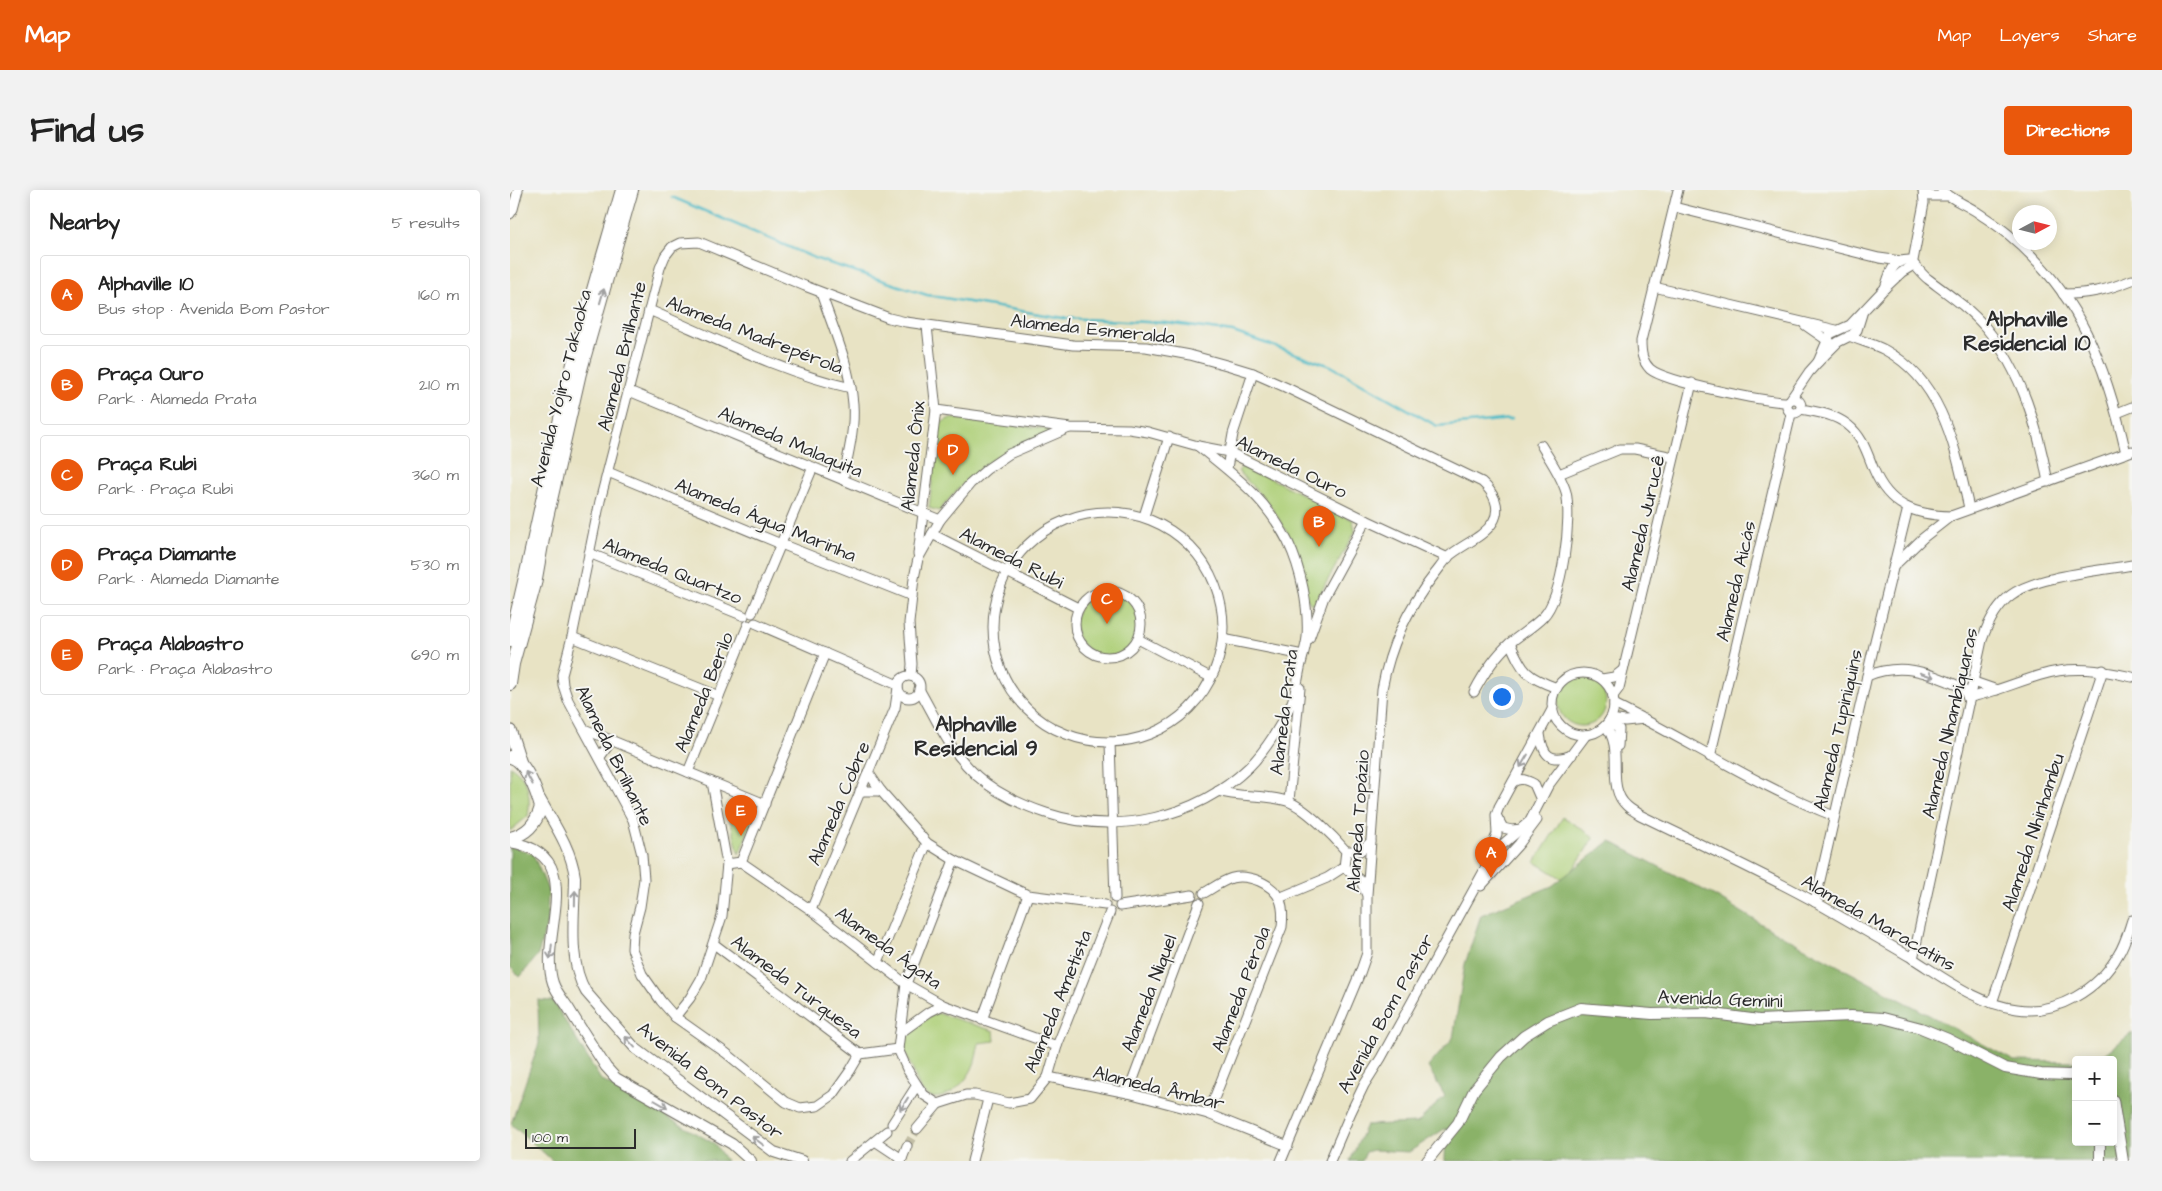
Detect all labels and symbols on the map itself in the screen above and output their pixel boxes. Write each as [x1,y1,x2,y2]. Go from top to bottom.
north arrow [2012,205,2057,250]
street label: Alameda Brilhante [591,279,654,434]
street label: Avenida Yojiro Takaoka [524,287,599,490]
one-way arrow [597,288,607,304]
street label: Alameda Madrepérola [662,289,847,382]
district label: Alphaville Residencial 10 [1963,305,2091,358]
street label: Alameda Esmeralda [1009,307,1177,352]
street label: Alameda Malaquita [714,400,867,485]
street label: Alameda Ônix [894,400,933,513]
street label: Alameda Ouro [1231,429,1352,506]
pin: D [937,434,969,475]
street label: Alameda Jurucê [1615,453,1672,594]
street label: Alameda Água Marinha [670,472,860,570]
pin: B [1303,506,1335,547]
street label: Alameda Aicás [1709,518,1763,644]
street label: Alameda Rubi [955,521,1068,596]
street label: Alameda Quartzo [599,531,746,612]
pin: C [1091,583,1123,624]
street label: Alameda Nhambiquaras [1915,625,1986,821]
street label: Alameda Berilo [668,628,741,757]
street label: Alameda Prata [1263,647,1306,777]
street label: Alameda Tupiniquins [1807,647,1870,814]
one-way arrow [1919,671,1935,680]
street label: Alameda Brilhante [568,681,659,830]
your location [1489,684,1515,710]
district label: Alphaville Residencial 9 [914,710,1038,763]
street label: Alameda Cobre [801,737,878,870]
street label: Alameda Topázio [1340,749,1377,893]
street label: Alameda Nhinhambu [1995,750,2072,915]
one-way arrow [1519,753,1529,767]
one-way arrow [524,771,534,786]
pin: E [725,795,757,836]
pin: A [1475,837,1507,878]
street label: Alameda Maracatins [1796,868,1960,978]
one-way arrow [570,891,580,907]
street label: Alameda Ágata [829,900,947,997]
street label: Alameda Pérola [1205,922,1278,1057]
street label: Alameda Ametista [1017,926,1099,1077]
street label: Alameda Turquesa [725,929,867,1046]
street label: Avenida Bom Pastor [1331,929,1442,1098]
street label: Alameda Niquel [1115,931,1184,1056]
one-way arrow [546,944,556,960]
street label: Avenida Gemini [1657,984,1783,1015]
street label: Avenida Bom Pastor [631,1016,789,1147]
one-way arrow [624,1035,635,1048]
street label: Alameda Âmbar [1090,1059,1228,1118]
one-way arrow [899,1097,909,1111]
one-way arrow [653,1099,668,1109]
scale bar [525,1126,636,1149]
one-way arrow [751,1136,765,1146]

